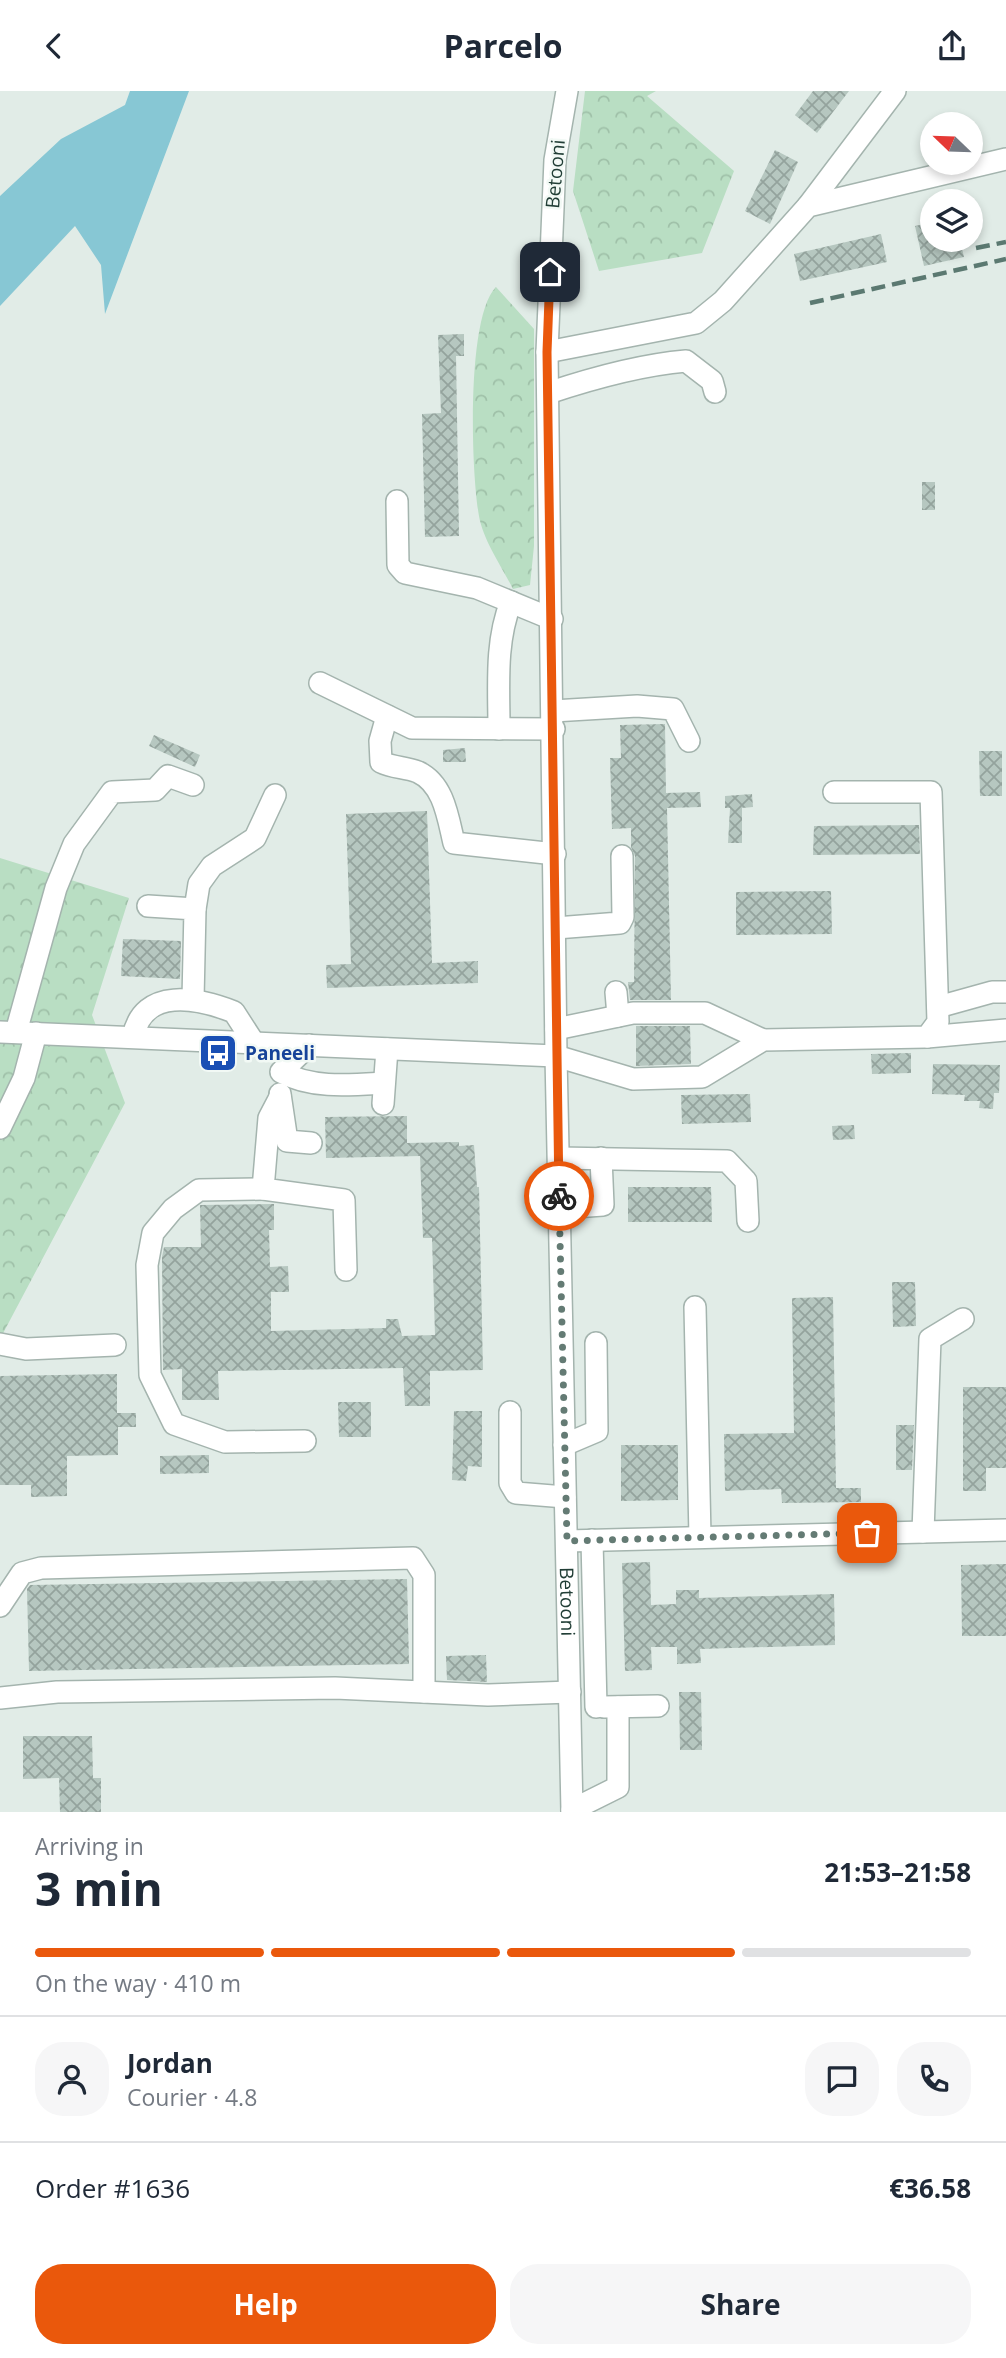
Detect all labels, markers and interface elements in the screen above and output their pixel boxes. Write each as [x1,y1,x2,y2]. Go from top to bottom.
text: Parcelo [444,24,562,67]
icon: back [35,27,73,65]
icon: share [933,27,971,65]
north arrow [920,112,984,175]
map controls [920,112,983,252]
street label: Betooni [539,138,571,210]
button: layers [920,189,983,252]
pin [520,242,580,302]
icon: home [531,253,569,291]
bus stop icon: Paneeli [197,1032,239,1074]
place label: Paneeli [245,1040,315,1066]
courier [524,1161,594,1231]
icon: bike [540,1177,578,1215]
pin [837,1503,897,1563]
icon: bag [848,1514,886,1552]
street label: Betooni [554,1567,581,1636]
text: Arriving in [35,1830,144,1862]
text: 21:53–21:58 [824,1854,971,1890]
text: 3 min [35,1857,163,1919]
text: On the way · 410 m [35,1967,241,1999]
button: person [35,2042,109,2116]
button: chat [805,2042,879,2116]
button: phone [897,2042,971,2116]
text: Jordan [127,2045,213,2081]
text: Courier · 4.8 [127,2081,257,2113]
text: Order #1636 [35,2170,190,2206]
text: €36.58 [889,2170,971,2206]
button: Help [35,2264,496,2344]
button: Share [510,2264,971,2344]

